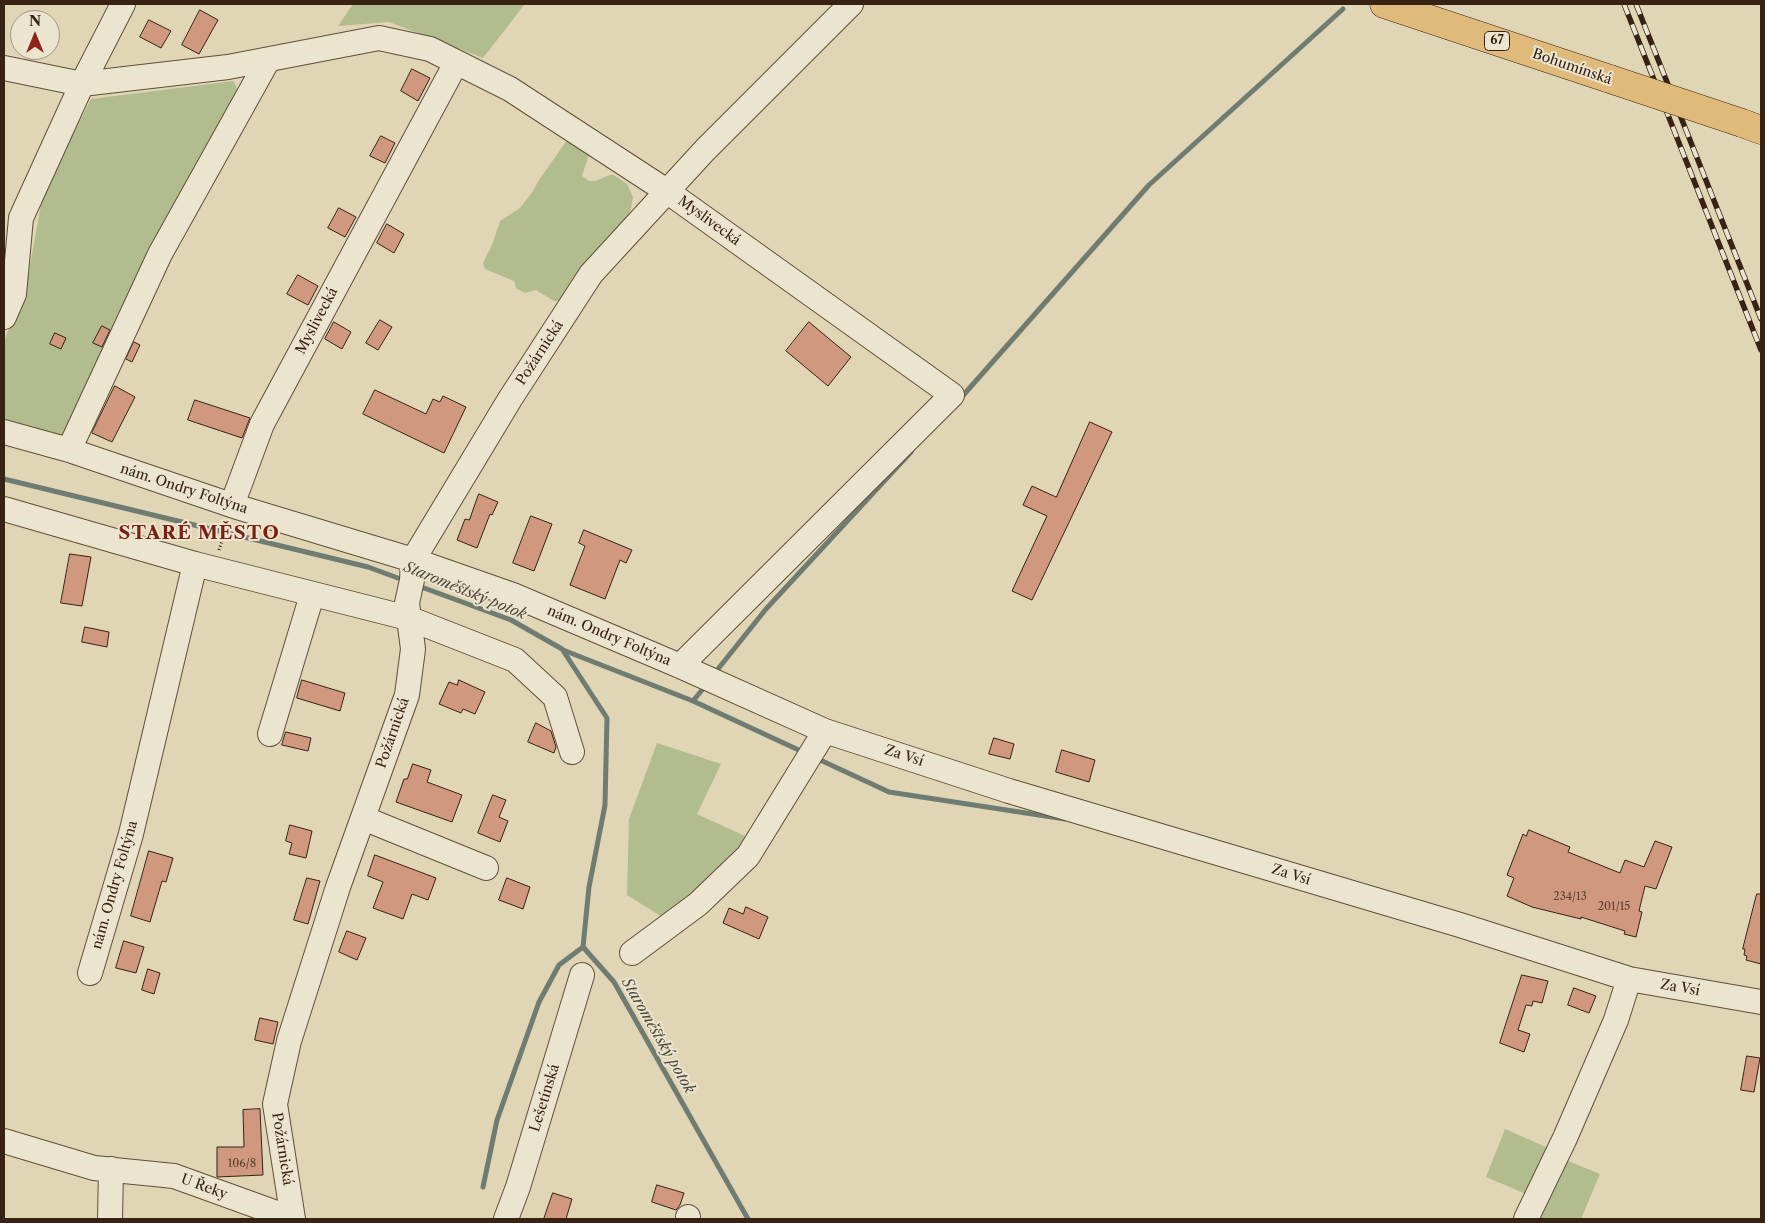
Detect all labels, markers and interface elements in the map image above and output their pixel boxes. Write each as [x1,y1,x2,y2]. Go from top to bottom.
north arrow [10,10,60,60]
text: N [29,12,41,30]
road number: 67 [1484,31,1510,50]
street label: Bohumínská [1530,46,1614,88]
street label: Myslivecká [674,193,744,249]
street label: Myslivecká [292,285,342,357]
street label: Požárnická [513,318,567,388]
street label: nám. Ondry Foltýna [118,460,250,518]
district label: STARÉ MĚSTO [117,523,281,545]
water label: Staroměstský potok [401,558,529,624]
street label: nám. Ondry Foltýna [544,602,674,670]
street label: Požárnická [373,695,413,771]
street label: Za Vsí [882,742,926,770]
street label: nám. Ondry Foltýna [89,819,141,951]
street label: Za Vsí [1269,861,1313,889]
house number: 234/13 [1553,890,1587,904]
house number: 201/15 [1598,900,1630,914]
water label: Staroměstský potok [618,975,698,1097]
street label: Za Vsí [1659,976,1701,1000]
street label: Lešetínská [527,1062,563,1134]
street label: Požárnická [268,1111,296,1187]
house number: 106/8 [228,1157,256,1171]
street label: U Řeky [178,1171,230,1203]

